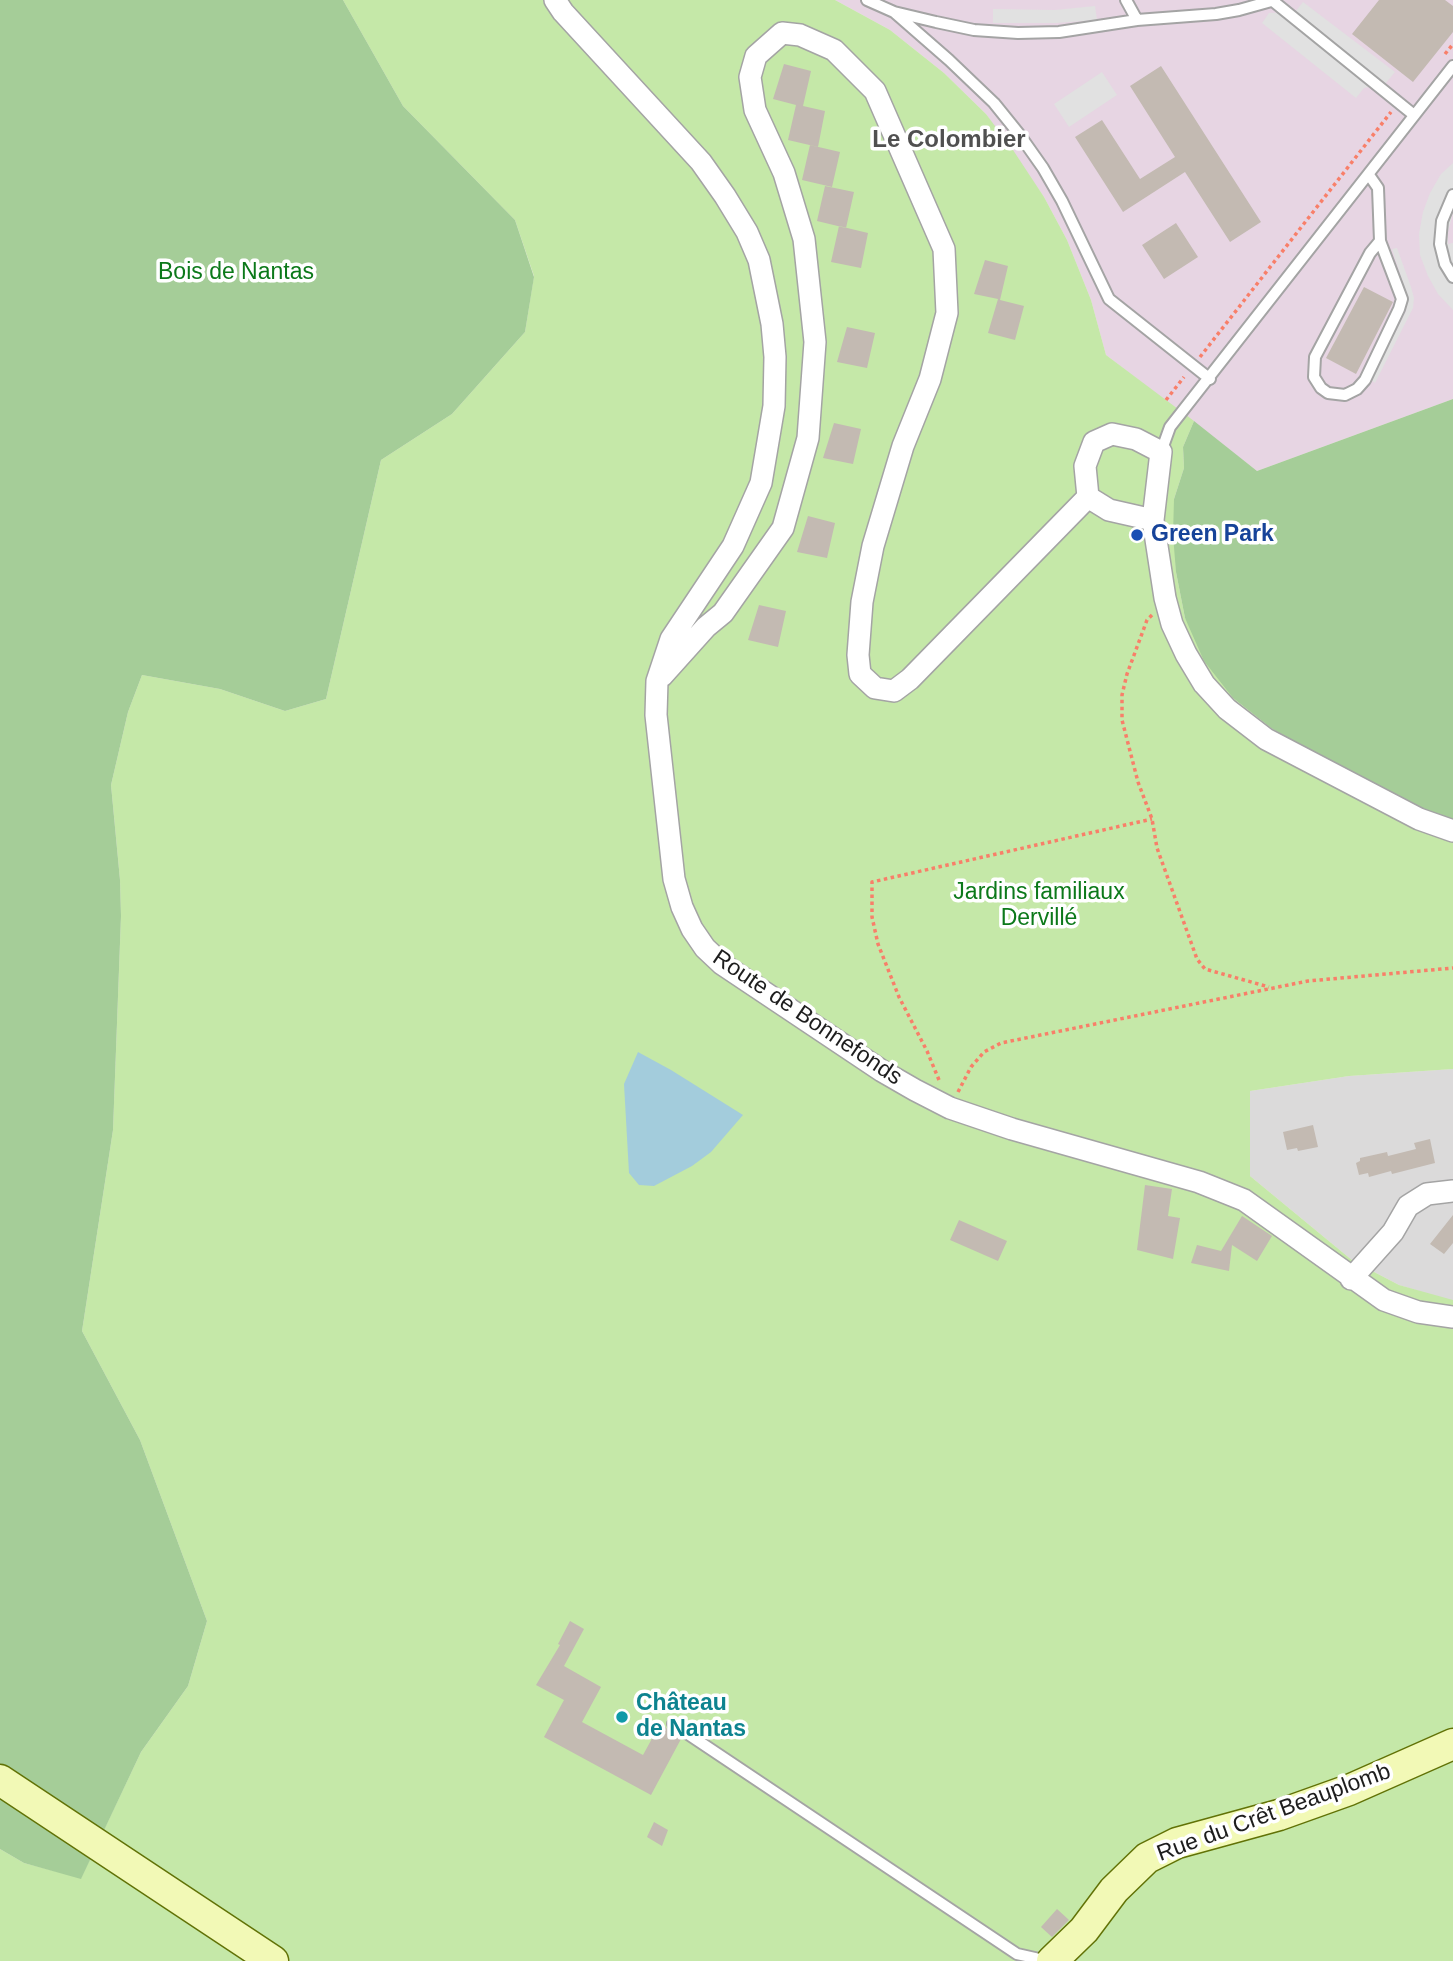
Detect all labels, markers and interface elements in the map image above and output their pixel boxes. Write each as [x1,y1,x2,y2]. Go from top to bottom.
district label: Le Colombier [872,126,1026,154]
park label: Bois de Nantas [158,259,314,287]
place label: Green Park [1151,521,1274,549]
marker: Green Park [1129,527,1145,543]
park label: Jardins familiaux Dervillé [953,879,1125,933]
street label: Route de Bonnefonds [707,944,907,1092]
place label: Château de Nantas [636,1690,746,1744]
marker: Château de Nantas [614,1709,630,1725]
street label: Rue du Crêt Beauplomb [1153,1758,1395,1868]

